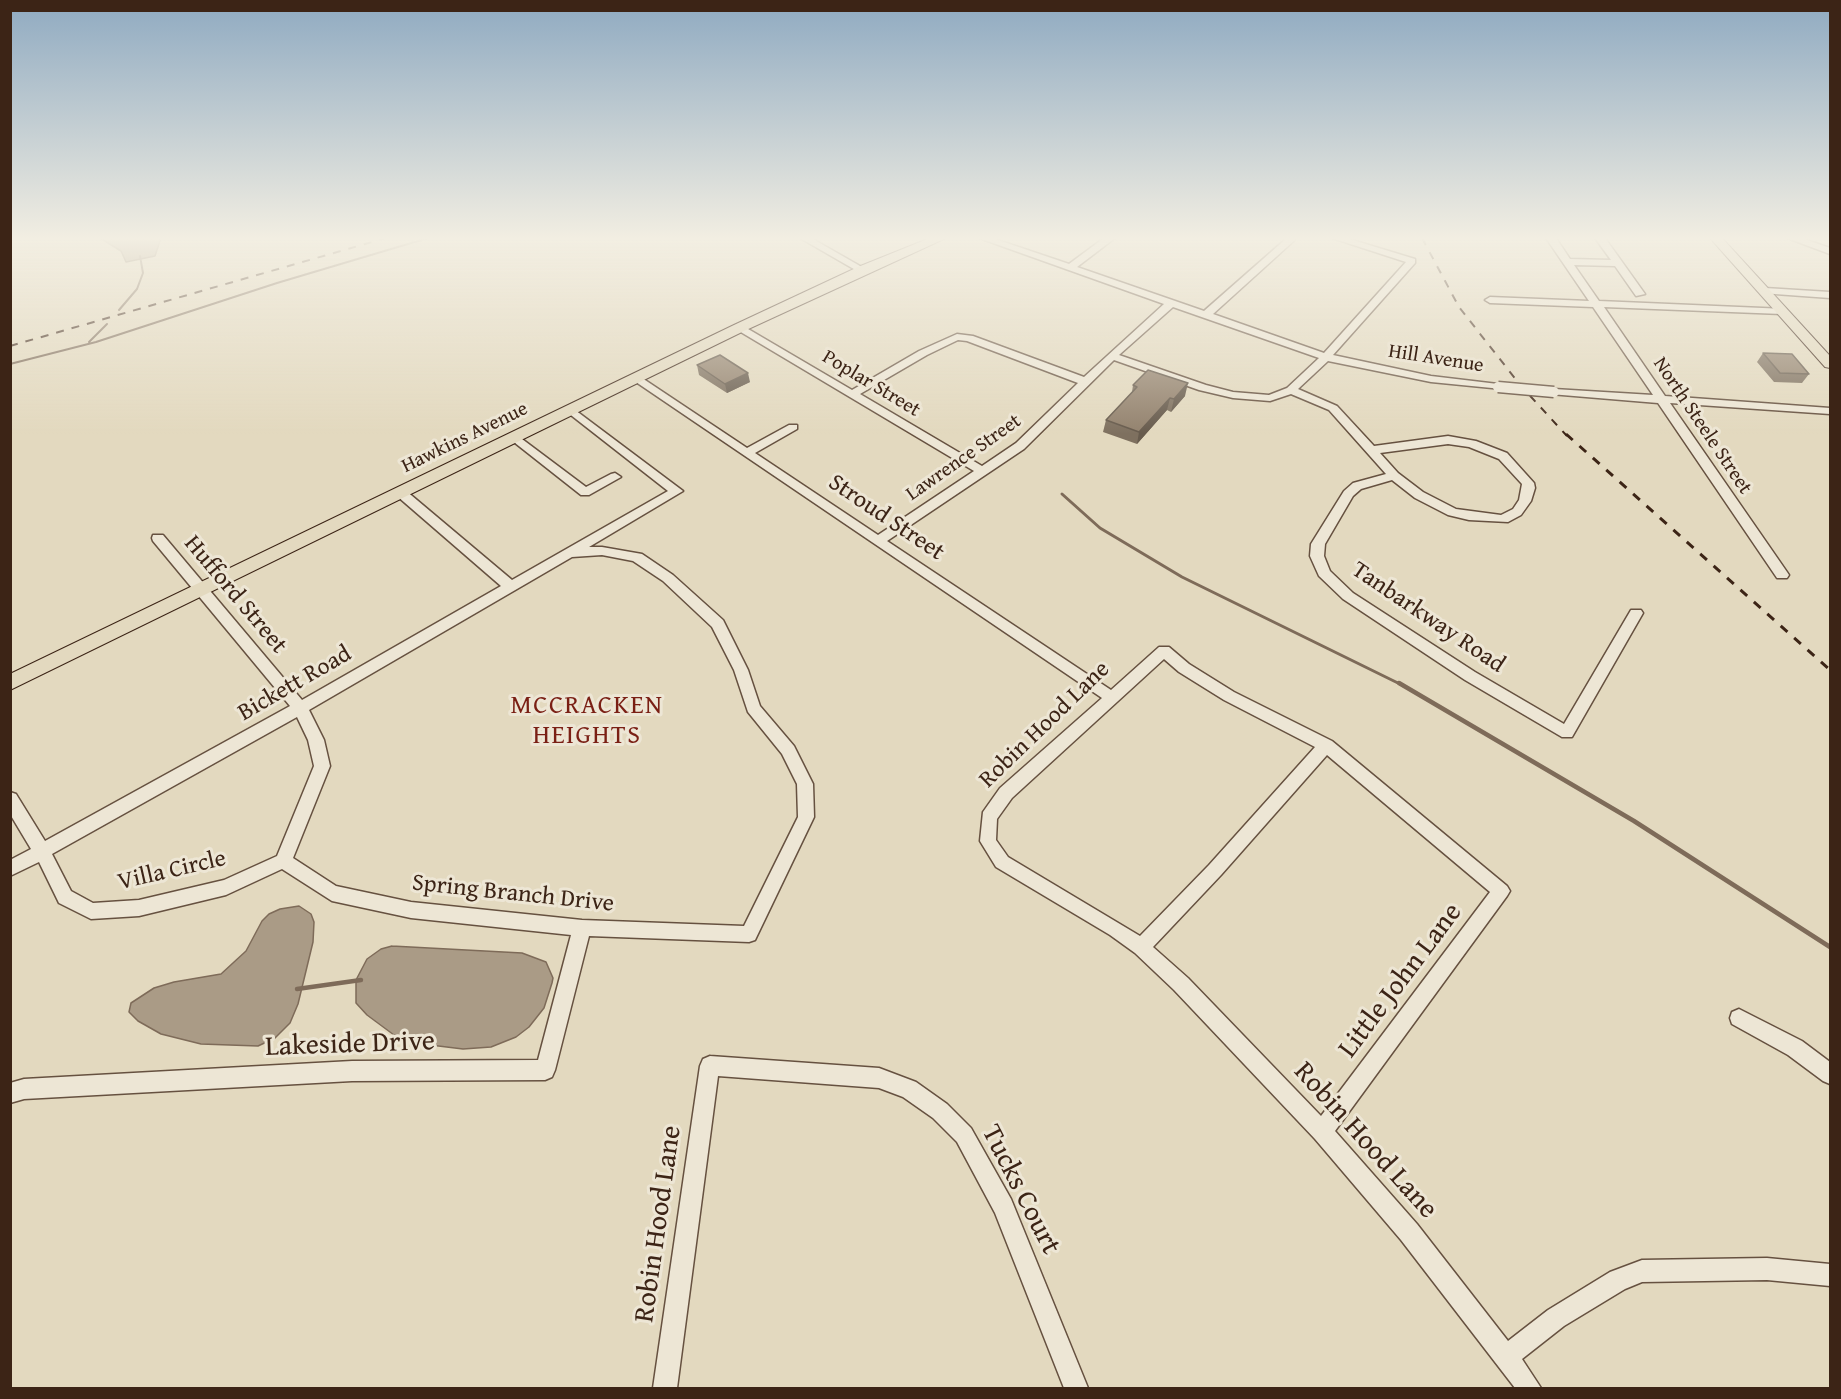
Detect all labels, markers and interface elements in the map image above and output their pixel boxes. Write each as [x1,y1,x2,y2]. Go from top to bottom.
street label: Hill Avenue [1387,340,1485,378]
street label: Poplar Street [818,345,924,423]
street label: North Steele Street [1647,353,1757,499]
street label: Hawkins Avenue [398,397,532,479]
street label: Lawrence Street [902,409,1026,507]
street label: Stroud Street [823,469,949,567]
street label: Hufford Street [177,530,293,660]
street label: Tanbarkway Road [1346,556,1510,680]
street label: Bickett Road [233,640,357,728]
street label: Robin Hood Lane [974,656,1116,794]
district label: MCCRACKEN HEIGHTS [510,690,664,752]
street label: Villa Circle [115,845,229,897]
street label: Spring Branch Drive [411,869,615,919]
street label: Little John Lane [1332,897,1470,1065]
street label: Lakeside Drive [265,1025,435,1065]
street label: Robin Hood Lane [1286,1056,1444,1226]
street label: Tucks Court [973,1120,1067,1260]
street label: Robin Hood Lane [629,1123,689,1325]

